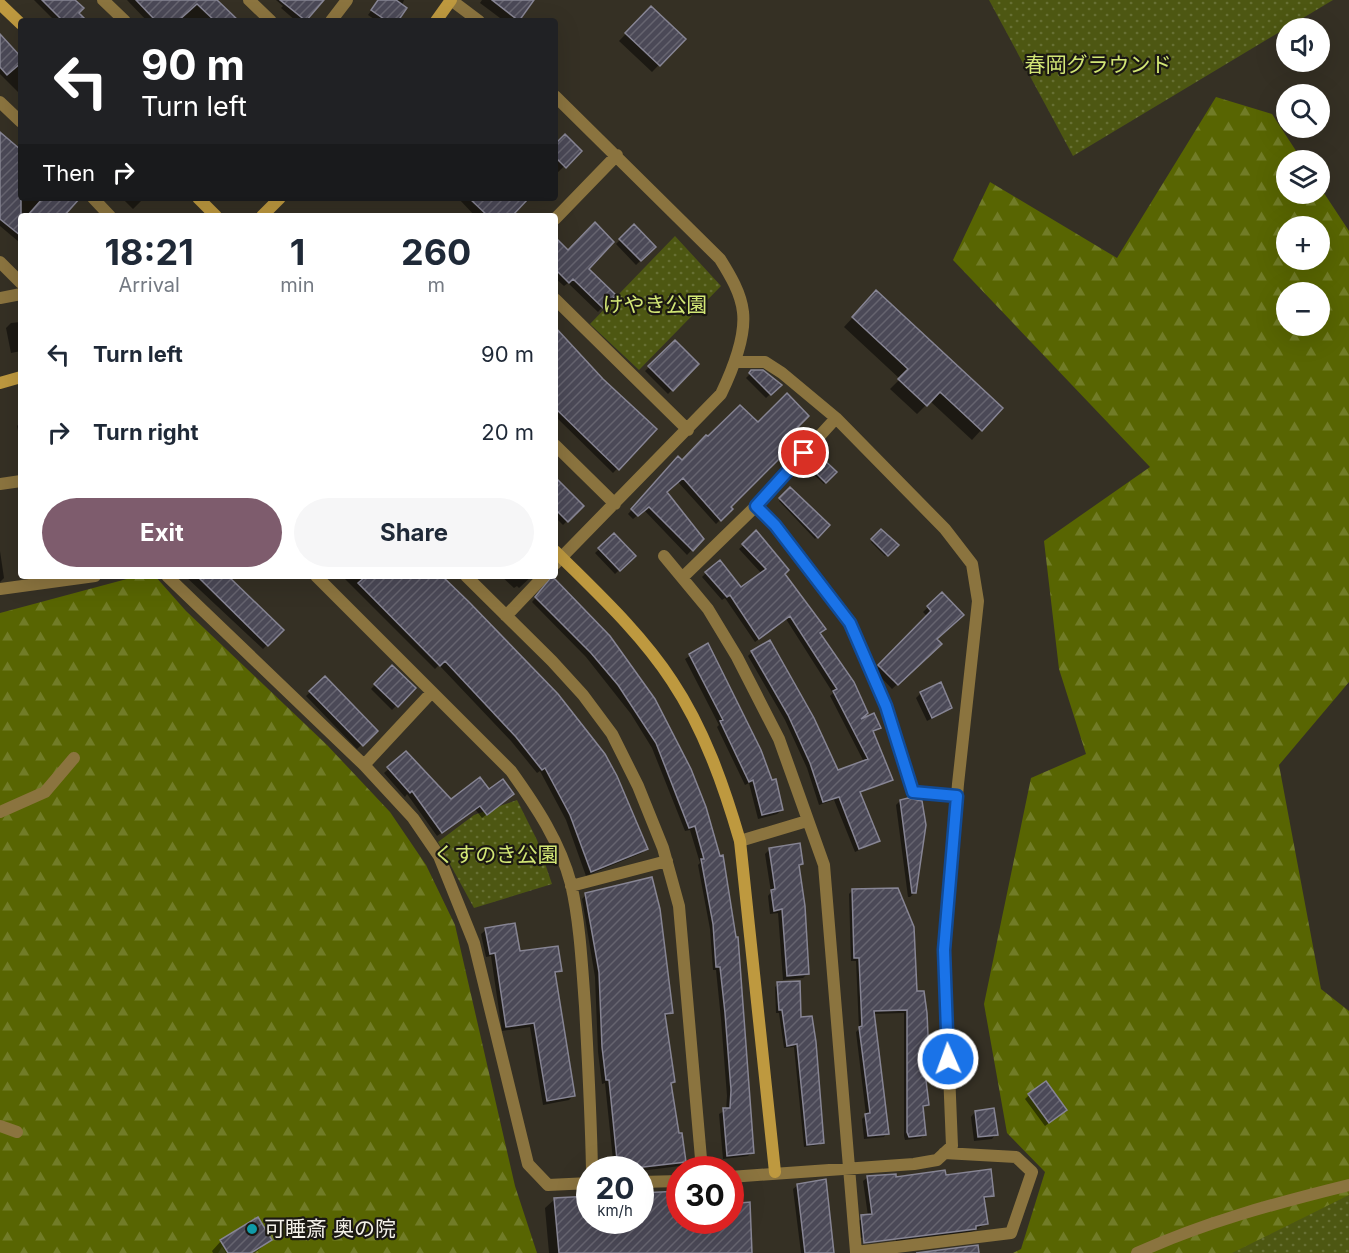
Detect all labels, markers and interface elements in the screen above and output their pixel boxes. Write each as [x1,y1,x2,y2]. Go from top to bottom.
map controls [1276,18,1330,336]
button: sound [1276,18,1330,72]
text: 90 m [141,39,245,90]
icon: left [42,42,120,120]
park label: 春岡グラウンド [1025,52,1172,77]
button: search [1276,84,1330,138]
text: Turn left [141,90,247,123]
button: layers [1276,150,1330,204]
icon: right [107,156,140,189]
text: Then [42,160,95,186]
button: + [1276,216,1330,270]
text: 18:21 [105,230,194,274]
text: 1 [290,230,305,274]
text: 260 [401,230,471,274]
text: Arrival [118,273,180,297]
text: min [280,273,315,297]
text: m [427,273,445,297]
button: − [1276,282,1330,336]
park label: けやき公園 [603,292,708,317]
icon: left [42,338,75,371]
text: Turn left [93,341,183,367]
text: 90 m [481,341,534,367]
icon: right [42,416,75,449]
text: Turn right [93,419,199,445]
text: 20 m [481,419,534,445]
pin [778,427,829,478]
icon: arrive [787,436,820,469]
button: Exit [42,498,282,567]
button: Share [294,498,534,567]
park label: くすのき公園 [433,842,559,867]
position arrow [916,1027,980,1091]
speed limit sign: 30 [666,1156,744,1234]
text: 20 [595,1170,635,1206]
text: km/h [597,1201,633,1220]
place label: 可睡斎 奥の院 [264,1216,396,1241]
marker: 可睡斎 奥の院 [245,1222,259,1236]

